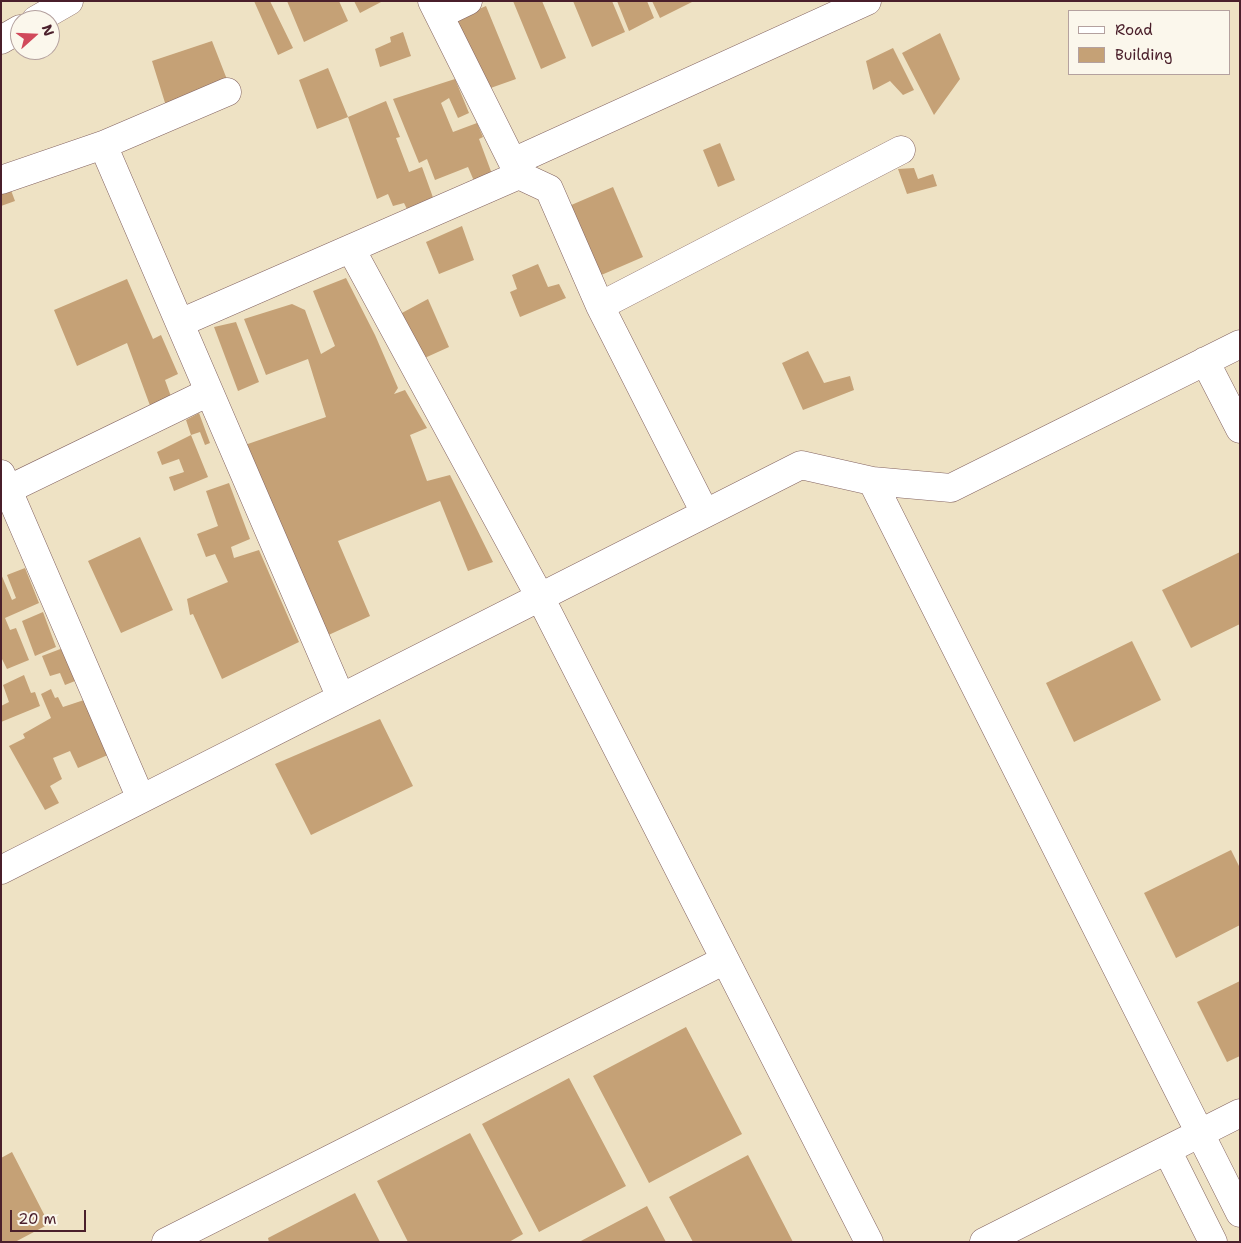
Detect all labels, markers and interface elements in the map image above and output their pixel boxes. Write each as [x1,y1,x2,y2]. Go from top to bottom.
north arrow [10,10,60,60]
legend [1068,10,1231,75]
text: Road [1115,20,1153,40]
text: N [38,22,59,39]
text: Building [1115,45,1172,65]
scale bar [12,1200,89,1232]
text: 20 m [18,1209,57,1229]

